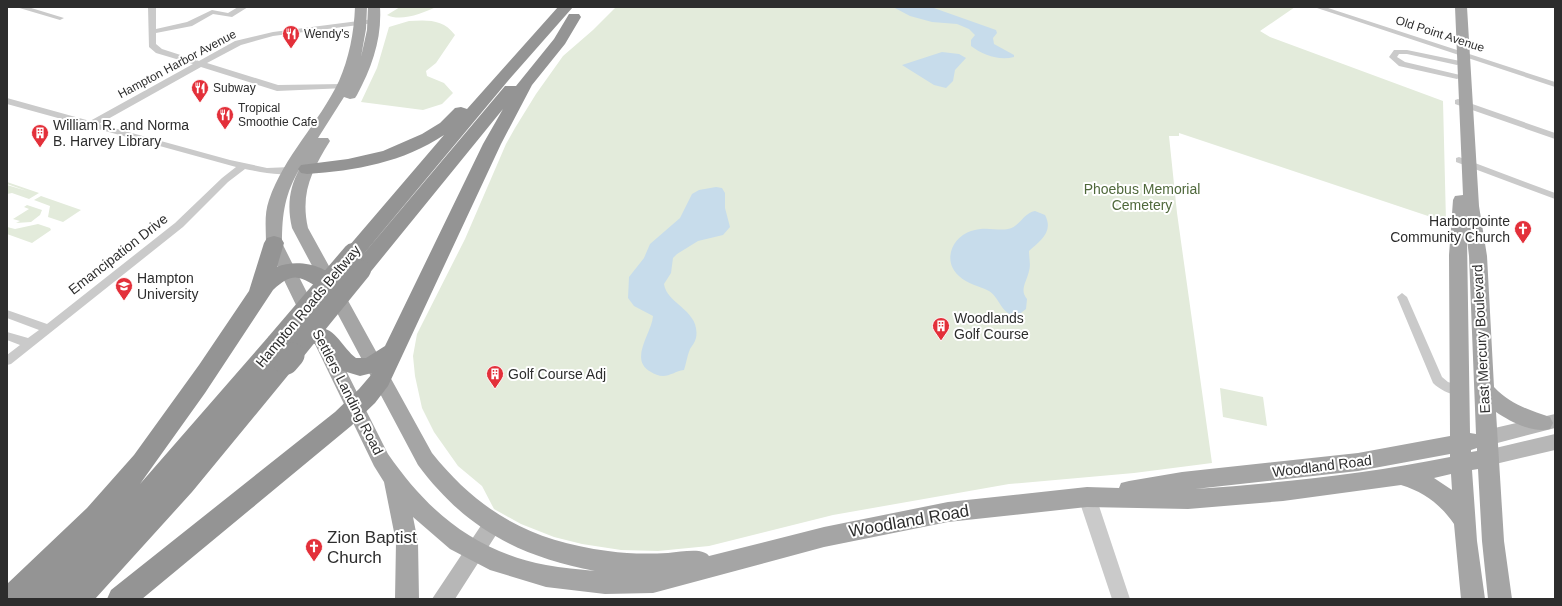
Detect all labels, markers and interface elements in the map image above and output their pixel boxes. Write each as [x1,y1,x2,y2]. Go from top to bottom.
street label: Old Point Avenue [1394,13,1486,55]
restaurant icon: Wendy's [281,24,301,49]
street label: Hampton Harbor Avenue [116,27,239,101]
place label: Wendy's [304,27,349,41]
restaurant icon: Subway [190,78,210,103]
place label: Subway [213,81,256,95]
place label: Tropical Smoothie Cafe [238,101,318,129]
restaurant icon: Tropical Smoothie Cafe [215,105,235,130]
place label: William R. and Norma B. Harvey Library [53,117,189,149]
building icon: William R. and Norma B. Harvey Library [30,123,50,148]
park label: Phoebus Memorial Cemetery [1084,181,1200,213]
street label: Emancipation Drive [65,210,171,298]
place label: Harborpointe Community Church [1390,213,1510,245]
church icon: Harborpointe Community Church [1513,219,1533,244]
street label: Hampton Roads Beltway [252,242,364,370]
street label: East Mercury Boulevard [1469,264,1493,414]
place label: Hampton University [137,270,198,302]
school or university icon: Hampton University [114,276,134,301]
place label: Woodlands Golf Course [954,310,1029,342]
building icon: Woodlands Golf Course [931,316,951,341]
street label: Settlers Landing Road [309,327,387,457]
building icon: Golf Course Adj [485,364,505,389]
place label: Golf Course Adj [508,366,606,382]
street label: Woodland Road [1271,452,1373,480]
street label: Woodland Road [847,501,971,541]
place label: Zion Baptist Church [327,528,417,567]
church icon: Zion Baptist Church [304,537,324,562]

